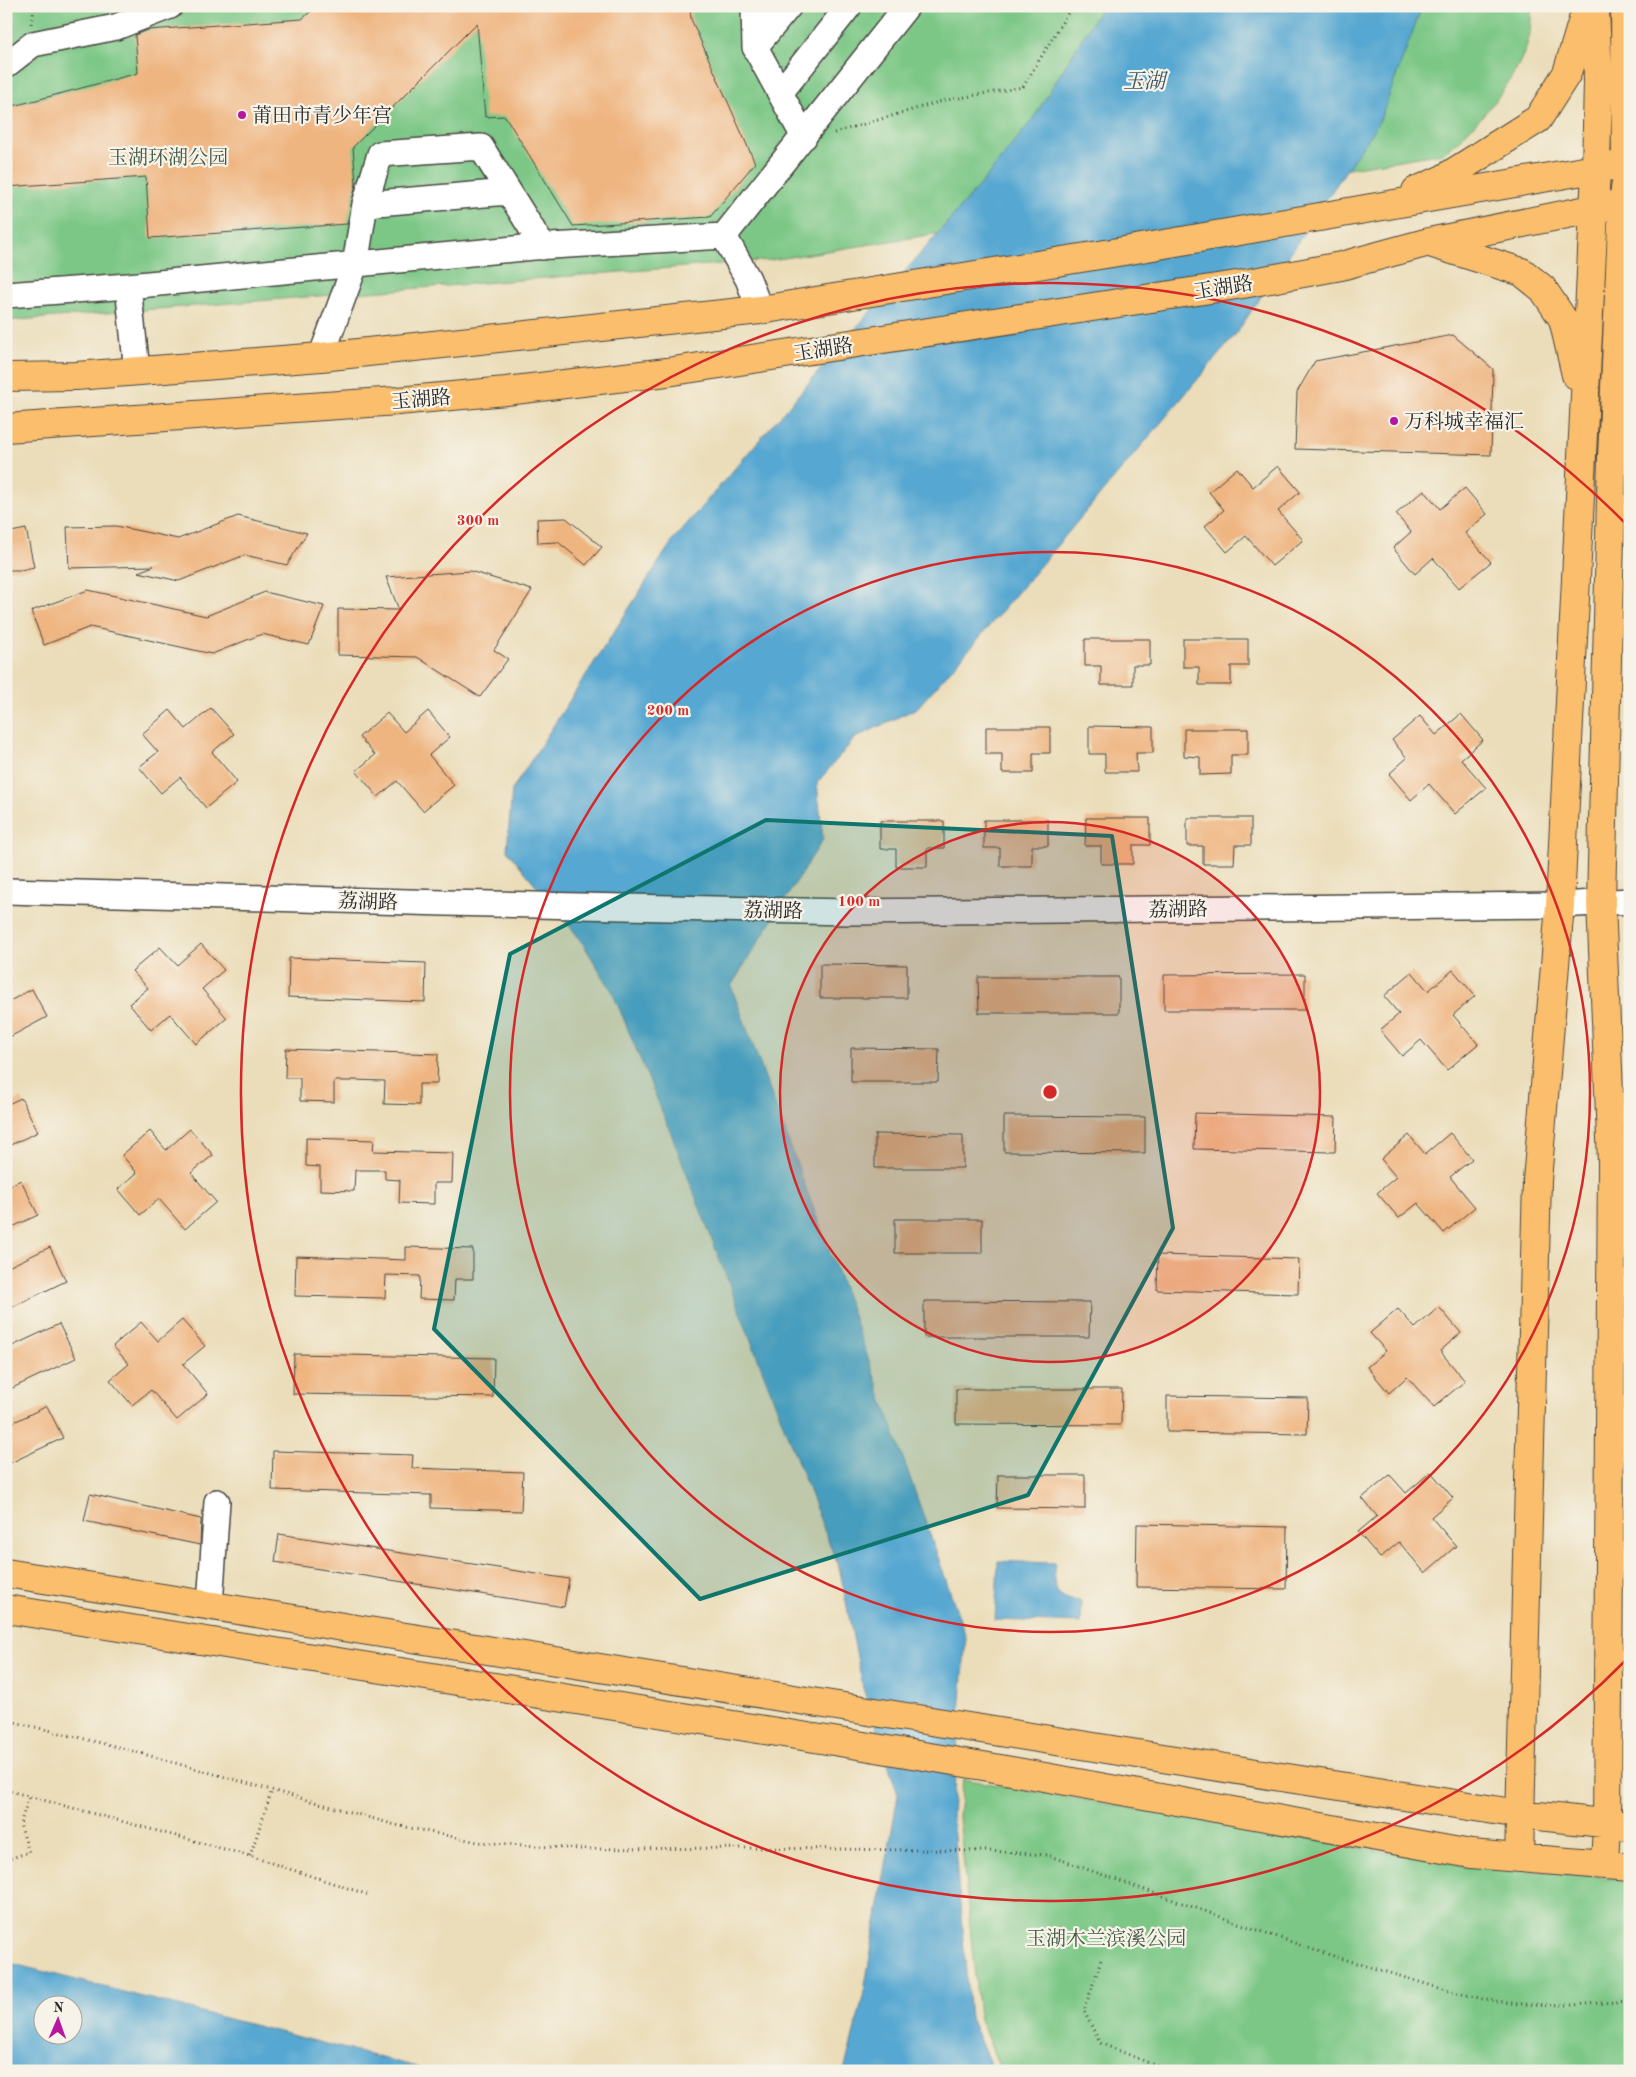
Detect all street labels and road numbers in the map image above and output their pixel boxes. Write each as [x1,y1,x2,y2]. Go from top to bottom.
street label: 玉湖路 [1192,272,1255,304]
street label: 玉湖路 [792,334,855,366]
street label: 玉湖路 [390,386,452,414]
street label: 荔湖路 [338,890,398,914]
street label: 荔湖路 [1148,898,1208,922]
street label: 荔湖路 [743,899,803,923]

